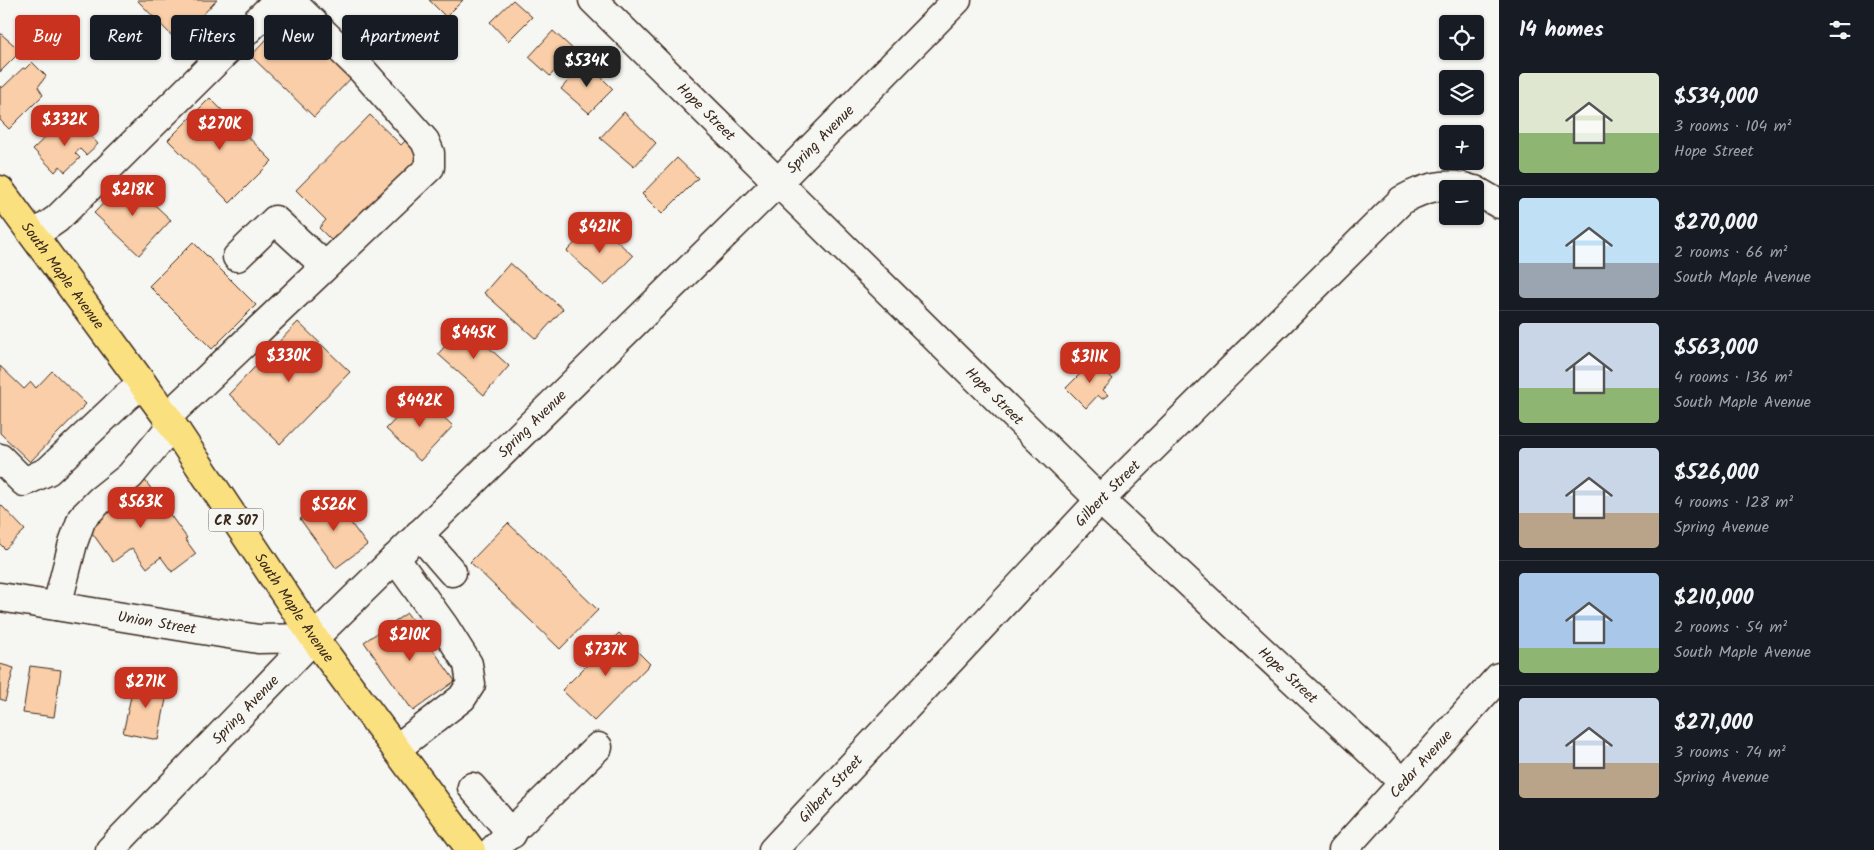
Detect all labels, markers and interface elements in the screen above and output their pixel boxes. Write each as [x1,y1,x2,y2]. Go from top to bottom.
text: 14 homes [1519,14,1604,47]
chip: Buy [15,15,80,60]
chip: Rent [90,15,161,60]
chip: Filters [171,15,254,60]
chip: New [264,15,332,60]
chip: Apartment [342,15,458,60]
map controls [1439,15,1484,225]
button: locate [1439,15,1484,60]
icon: filters [1826,16,1854,44]
pin: $534K [552,46,622,88]
text: $534K [565,49,609,74]
button: layers [1439,70,1484,115]
street label: Hope Street [670,78,741,147]
text: $534,000 [1674,81,1758,114]
icon: home [1559,93,1619,153]
street label: Spring Avenue [781,99,861,180]
pin: $332K [30,104,100,147]
text: $332K [42,108,88,133]
pin: $270K [185,108,255,151]
text: $270K [198,112,242,137]
text: 3 rooms · 104 m² [1674,114,1791,139]
button: + [1439,125,1484,170]
text: Hope Street [1674,139,1754,164]
pin: $218K [98,174,168,217]
text: $218K [112,178,154,203]
button: − [1439,180,1484,225]
text: $270,000 [1674,207,1757,240]
pin: $421K [565,212,635,254]
text: $421K [579,215,621,240]
street label: South Maple Avenue [14,217,110,335]
icon: home [1559,218,1619,278]
text: 2 rooms · 66 m² [1674,240,1788,265]
text: South Maple Avenue [1674,265,1811,290]
pin: $445K [439,318,509,360]
text: $445K [452,321,496,346]
text: $563,000 [1674,332,1758,365]
pin: $330K [254,340,324,383]
pin: $311K [1055,342,1125,384]
icon: home [1559,343,1619,403]
text: $330K [267,344,311,369]
text: $311K [1071,345,1109,370]
street label: Hope Street [959,362,1029,432]
text: 4 rooms · 136 m² [1674,365,1792,390]
street label: Spring Avenue [493,384,573,464]
pin: $442K [385,386,455,428]
text: $442K [397,389,443,414]
text: South Maple Avenue [1674,390,1811,415]
street label: Gilbert Street [1069,455,1147,533]
text: $526,000 [1674,457,1759,490]
icon: home [1559,468,1619,528]
pin: $563K [106,486,176,529]
text: $563K [119,490,163,515]
pin: $526K [299,490,369,532]
text: 4 rooms · 128 m² [1674,490,1793,515]
text: $526K [311,493,357,518]
road number: CR 507 [208,508,264,532]
text: Spring Avenue [1674,515,1769,540]
street label: South Maple Avenue [247,548,340,668]
text: $210,000 [1674,582,1754,615]
icon: home [1559,593,1619,653]
street label: Union Street [116,605,198,642]
text: 2 rooms · 54 m² [1674,615,1787,640]
pin: $210K [375,620,445,662]
text: $210K [389,623,431,648]
pin: $737K [571,634,641,677]
text: $737K [585,638,627,663]
text: South Maple Avenue [1674,640,1811,665]
street label: Hope Street [1252,641,1323,710]
pin: $271K [111,666,181,709]
text: $271K [126,670,166,695]
street label: Spring Avenue [206,670,286,751]
text: $271,000 [1674,707,1753,740]
icon: home [1559,718,1619,778]
street label: Cedar Avenue [1384,725,1459,804]
text: 3 rooms · 74 m² [1674,740,1786,765]
street label: Gilbert Street [793,750,869,829]
text: Spring Avenue [1674,765,1769,790]

